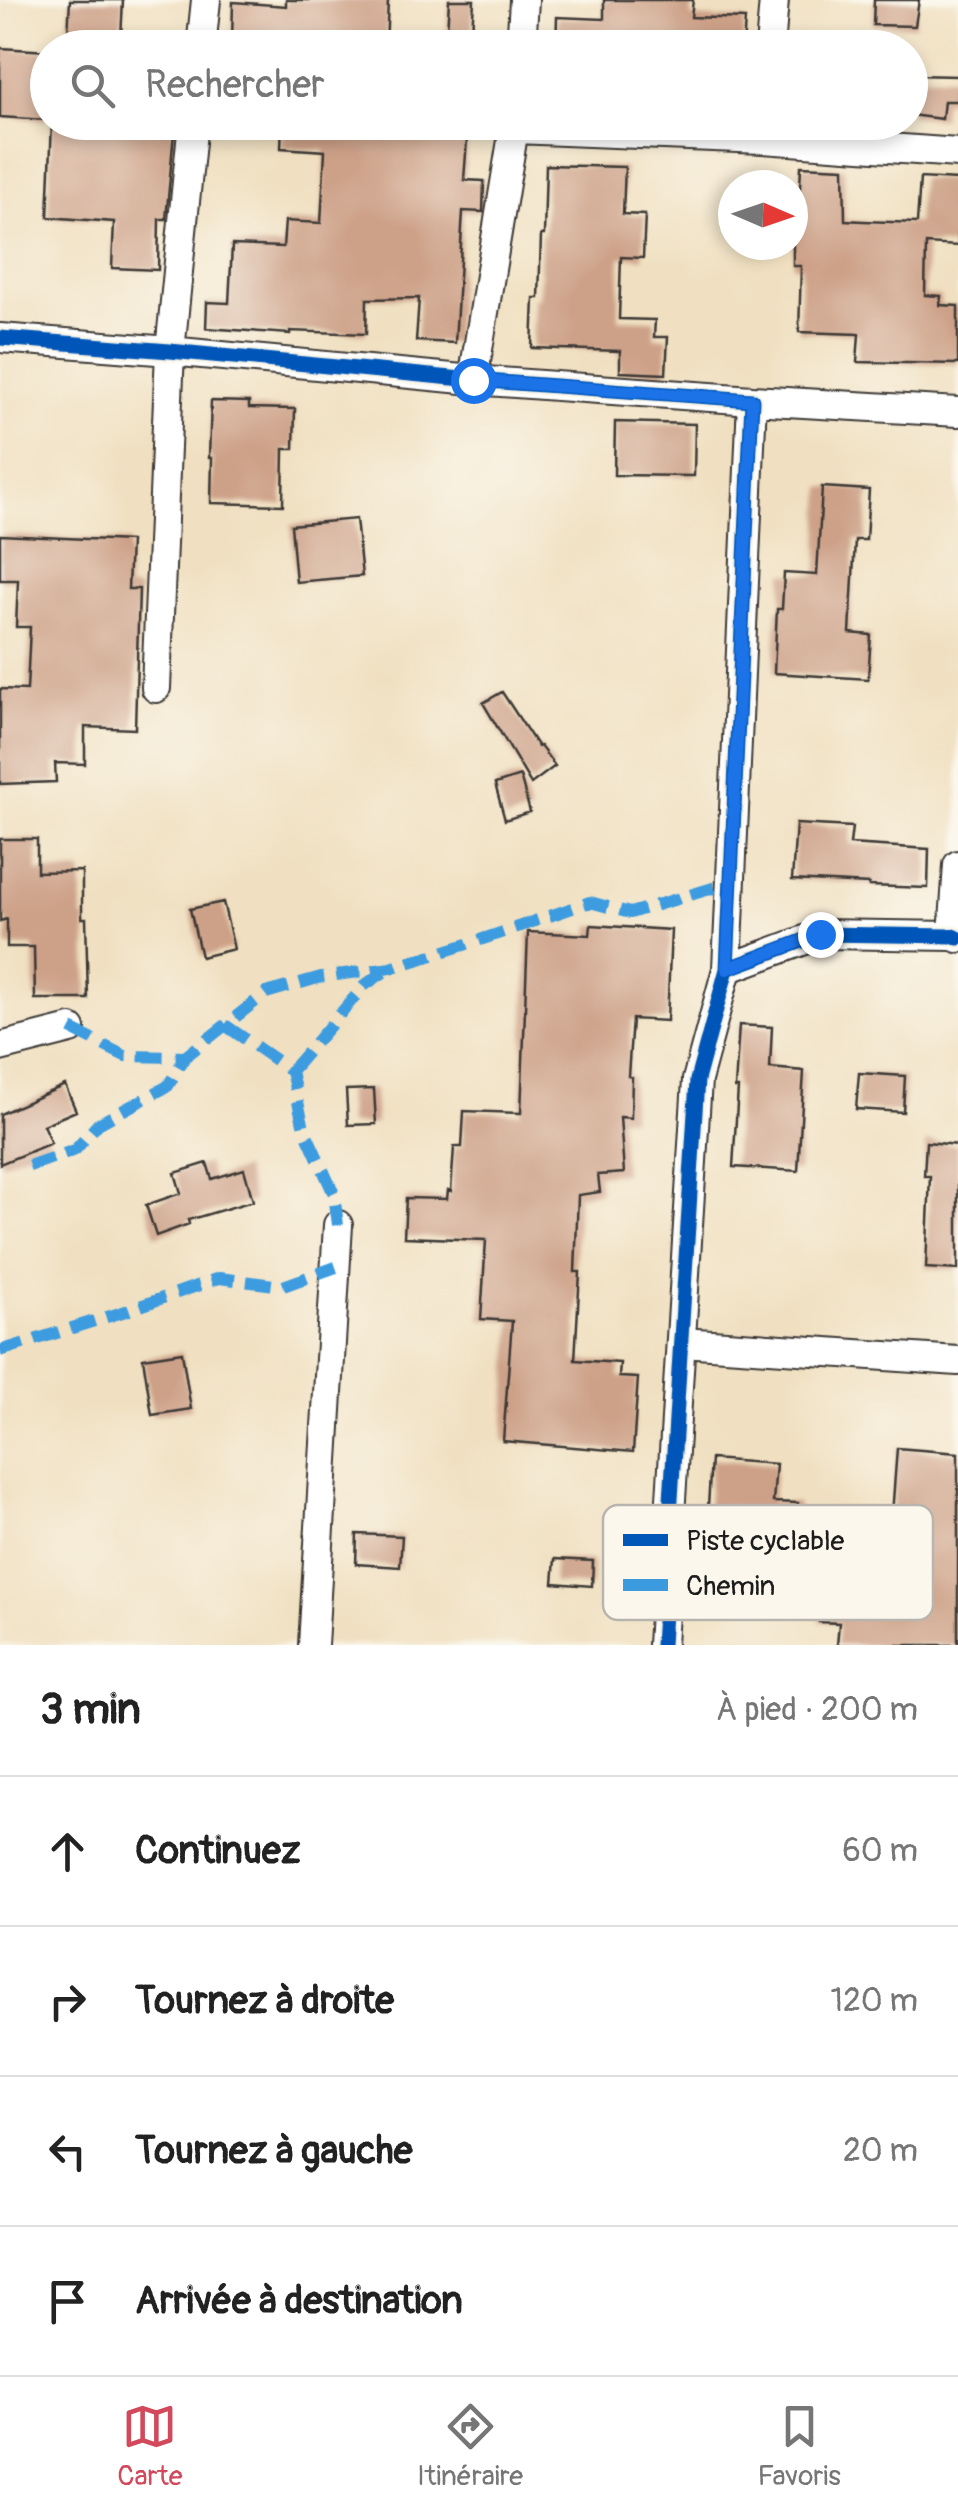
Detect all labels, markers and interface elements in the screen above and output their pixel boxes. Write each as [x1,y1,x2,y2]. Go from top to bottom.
search box [30,30,928,140]
icon: search [65,58,120,113]
text: Rechercher [145,61,325,109]
north arrow [718,170,808,260]
route start [451,358,497,404]
route end [798,912,844,958]
legend [603,1505,933,1620]
text: Piste cyclable [686,1524,845,1559]
text: Chemin [686,1569,775,1604]
text: 3 min [40,1684,141,1736]
text: À pied · 200 m [716,1690,918,1730]
icon: ahead [40,1824,95,1879]
text: Continuez [135,1827,300,1875]
text: 60 m [842,1831,918,1871]
icon: right [40,1974,95,2029]
text: Tournez à droite [135,1977,394,2025]
text: 120 m [830,1981,918,2021]
icon: left [40,2124,95,2179]
text: Tournez à gauche [135,2127,412,2175]
text: 20 m [843,2131,918,2171]
icon: arrive [40,2274,95,2329]
text: Arrivée à destination [135,2277,463,2325]
tab: Carte [117,2399,183,2494]
tab: Itinéraire [417,2399,523,2494]
tab: Favoris [757,2399,841,2494]

